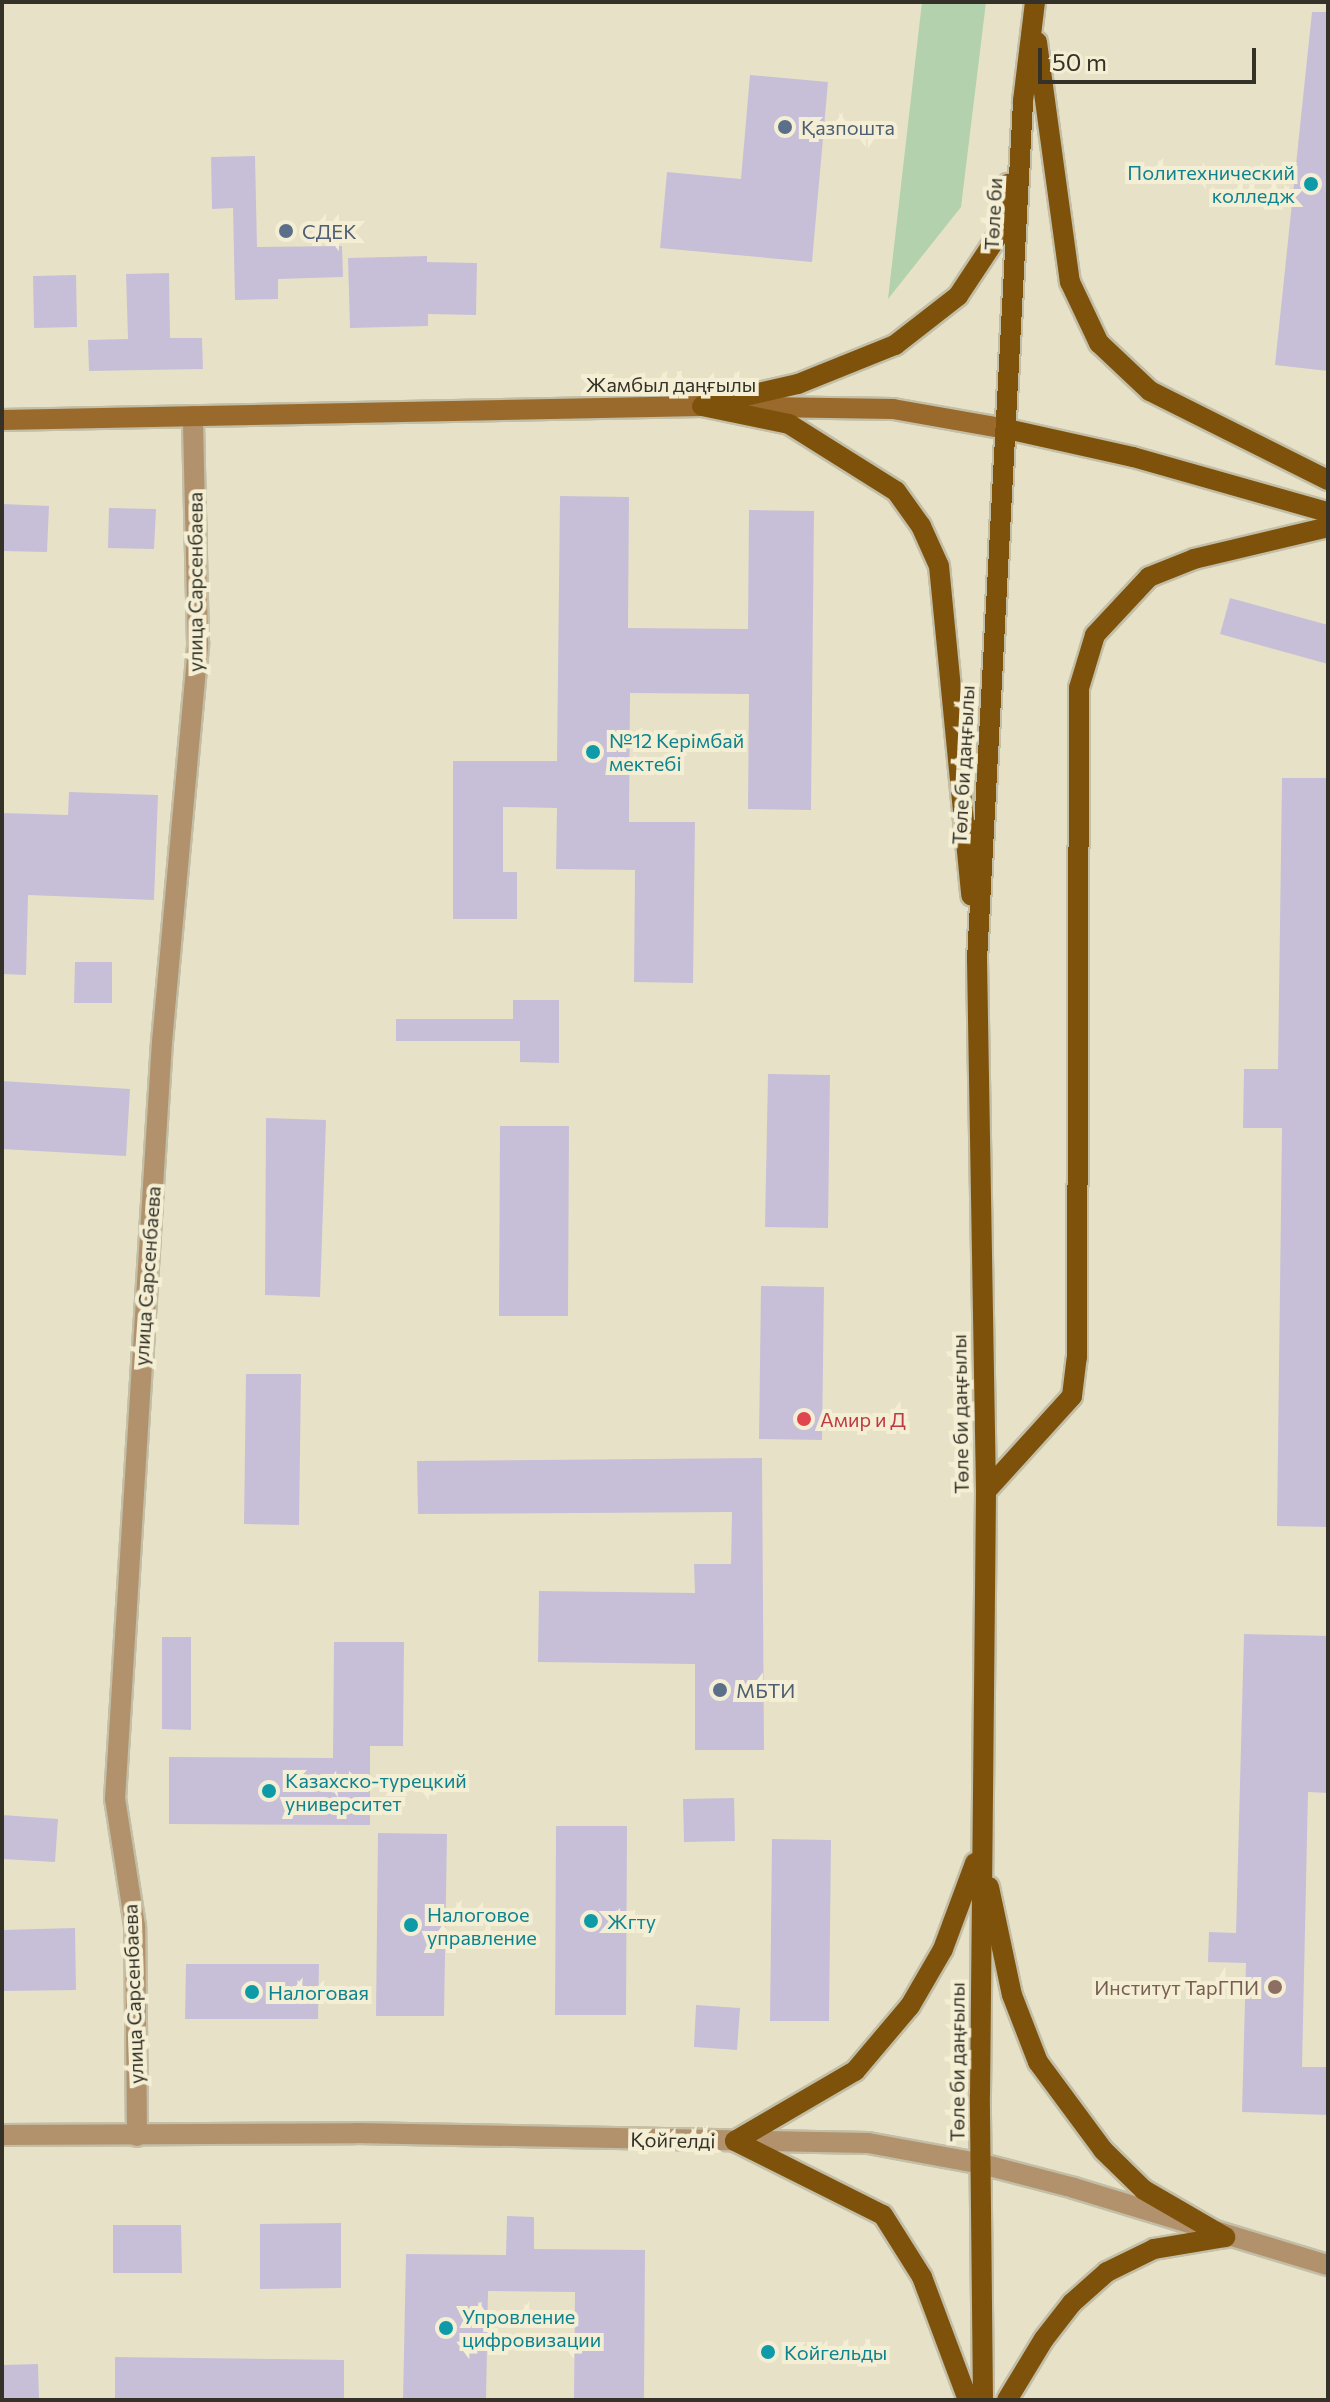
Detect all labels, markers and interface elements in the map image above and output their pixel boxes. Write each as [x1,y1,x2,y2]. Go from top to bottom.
scale bar [1042,32,1260,82]
text: 50 m [1052,47,1107,76]
place label: Қазпошта [801,115,895,139]
marker: Қазпошта [776,118,794,136]
place label: Политехнический колледж [1127,160,1295,207]
marker: Политехнический колледж [1302,175,1320,193]
street label: Төле би [979,177,1007,251]
place label: СДЕК [302,219,357,243]
marker: СДЕК [277,222,295,240]
street label: Жамбыл даңғылы [586,372,756,396]
street label: улица Сарсенбаева [183,492,207,672]
street label: Төле би даңғылы [947,685,979,845]
place label: №12 Керімбай мектебі [609,728,744,775]
marker: №12 Керімбай мектебі [584,743,602,761]
street label: улица Сарсенбаева [129,1185,165,1367]
street label: Төле би даңғылы [947,1334,973,1494]
place label: Амир и Д [820,1407,906,1431]
marker: Амир и Д [795,1410,813,1428]
place label: МБТИ [736,1678,795,1702]
marker: МБТИ [711,1681,729,1699]
place label: Казахско-турецкий университет [285,1768,467,1815]
marker: Казахско-турецкий университет [260,1782,278,1800]
place label: Налоговое управление [427,1902,537,1949]
street label: улица Сарсенбаева [118,1904,148,2084]
place label: Жгту [607,1909,656,1933]
marker: Жгту [582,1912,600,1930]
marker: Налоговое управление [402,1916,420,1934]
place label: Институт ТарГПИ [1094,1975,1259,1999]
marker: Институт ТарГПИ [1266,1978,1284,1996]
place label: Налоговая [268,1980,369,2004]
street label: Төле би даңғылы [945,1982,969,2142]
marker: Налоговая [243,1983,261,2001]
street label: Қойгелді [630,2127,716,2153]
place label: Упровление цифровизации [462,2304,601,2351]
marker: Упровление цифровизации [437,2319,455,2337]
place label: Койгельды [784,2340,887,2364]
marker: Койгельды [759,2343,777,2361]

